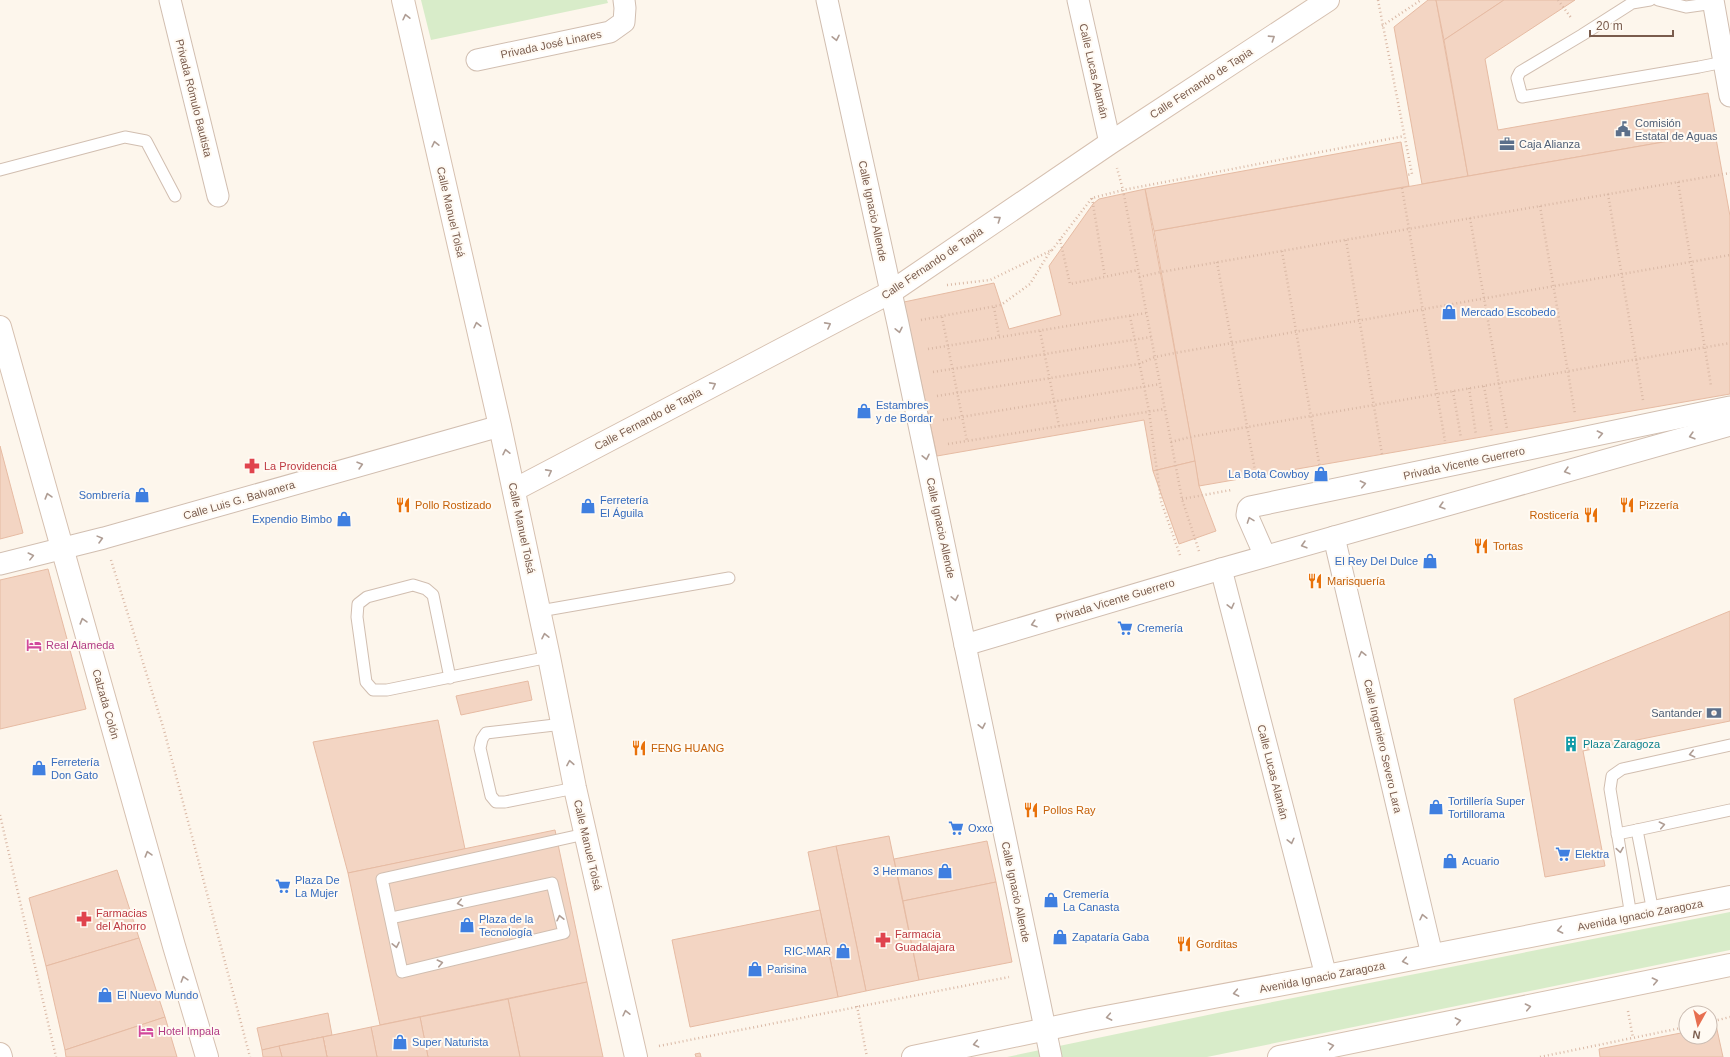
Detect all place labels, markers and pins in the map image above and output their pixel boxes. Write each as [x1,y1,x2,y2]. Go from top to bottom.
place label: Comisión Estatal de Aguas [1635,117,1718,142]
public building icon: Comisión Estatal de Aguas [1614,120,1632,138]
office icon: Caja Alianza [1498,135,1516,153]
place label: Caja Alianza [1519,138,1581,150]
shop icon: Mercado Escobedo [1440,303,1458,321]
place label: Mercado Escobedo [1461,306,1556,318]
place label: Estambres y de Bordar [876,399,933,424]
shop icon: Estambres y de Bordar [855,402,873,420]
pharmacy icon: La Providencia [243,457,261,475]
place label: La Providencia [264,460,338,472]
shop icon: La Bota Cowboy [1312,465,1330,483]
place label: La Bota Cowboy [1228,468,1309,480]
shop icon: Sombrería [133,486,151,504]
place label: Sombrería [79,489,131,501]
place label: Ferretería El Águila [600,494,649,519]
restaurant icon: Pollo Rostizado [394,496,412,514]
restaurant icon: Pizzería [1618,496,1636,514]
shop icon: Ferretería El Águila [579,497,597,515]
place label: Pollo Rostizado [415,499,491,511]
place label: Pizzería [1639,499,1680,511]
restaurant icon: Rosticería [1582,506,1600,524]
place label: Rosticería [1529,509,1580,521]
shop icon: Expendio Bimbo [335,510,353,528]
place label: Expendio Bimbo [252,513,332,525]
restaurant icon: Tortas [1472,537,1490,555]
place label: Tortas [1493,540,1523,552]
shop icon: El Rey Del Dulce [1421,552,1439,570]
place label: El Rey Del Dulce [1335,555,1418,567]
restaurant icon: Marisquería [1306,572,1324,590]
place label: Marisquería [1327,575,1386,587]
supermarket icon: Cremería [1116,619,1134,637]
place label: Cremería [1137,622,1184,634]
hotel icon: Real Alameda [25,636,43,654]
place label: Real Alameda [46,639,115,651]
bank icon: Santander [1705,704,1723,722]
place label: Santander [1651,707,1702,719]
building icon: Plaza Zaragoza [1562,735,1580,753]
place label: Plaza Zaragoza [1583,738,1661,750]
restaurant icon: FENG HUANG [630,739,648,757]
place label: FENG HUANG [651,742,724,754]
place label: Ferretería Don Gato [51,756,100,781]
shop icon: Ferretería Don Gato [30,759,48,777]
place label: Tortillería Super Tortillorama [1448,795,1525,820]
shop icon: Tortillería Super Tortillorama [1427,798,1445,816]
restaurant icon: Pollos Ray [1022,801,1040,819]
place label: Pollos Ray [1043,804,1096,816]
supermarket icon: Oxxo [947,819,965,837]
place label: Oxxo [968,822,994,834]
supermarket icon: Elektra [1554,845,1572,863]
place label: Elektra [1575,848,1610,860]
shop icon: Acuario [1441,852,1459,870]
place label: Acuario [1462,855,1499,867]
shop icon: 3 Hermanos [936,862,954,880]
place label: 3 Hermanos [873,865,933,877]
place label: Plaza De La Mujer [295,874,340,899]
supermarket icon: Plaza De La Mujer [274,877,292,895]
place label: Cremería La Canasta [1063,888,1120,913]
shop icon: Cremería La Canasta [1042,891,1060,909]
place label: Farmacias del Ahorro [96,907,148,932]
pharmacy icon: Farmacias del Ahorro [75,910,93,928]
place label: Plaza de la Tecnología [479,913,534,938]
shop icon: Plaza de la Tecnología [458,916,476,934]
place label: Farmacia Guadalajara [895,928,956,953]
shop icon: Zapataría Gaba [1051,928,1069,946]
pharmacy icon: Farmacia Guadalajara [874,931,892,949]
place label: Zapataría Gaba [1072,931,1150,943]
restaurant icon: Gorditas [1175,935,1193,953]
place label: Gorditas [1196,938,1238,950]
shop icon: RIC-MAR [834,942,852,960]
place label: RIC-MAR [784,945,831,957]
shop icon: Parisina [746,960,764,978]
place label: Parisina [767,963,808,975]
shop icon: El Nuevo Mundo [96,986,114,1004]
place label: El Nuevo Mundo [117,989,198,1001]
hotel icon: Hotel Impala [137,1022,155,1040]
place label: Hotel Impala [158,1025,221,1037]
shop icon: Super Naturista [391,1033,409,1051]
place label: Super Naturista [412,1036,489,1048]

